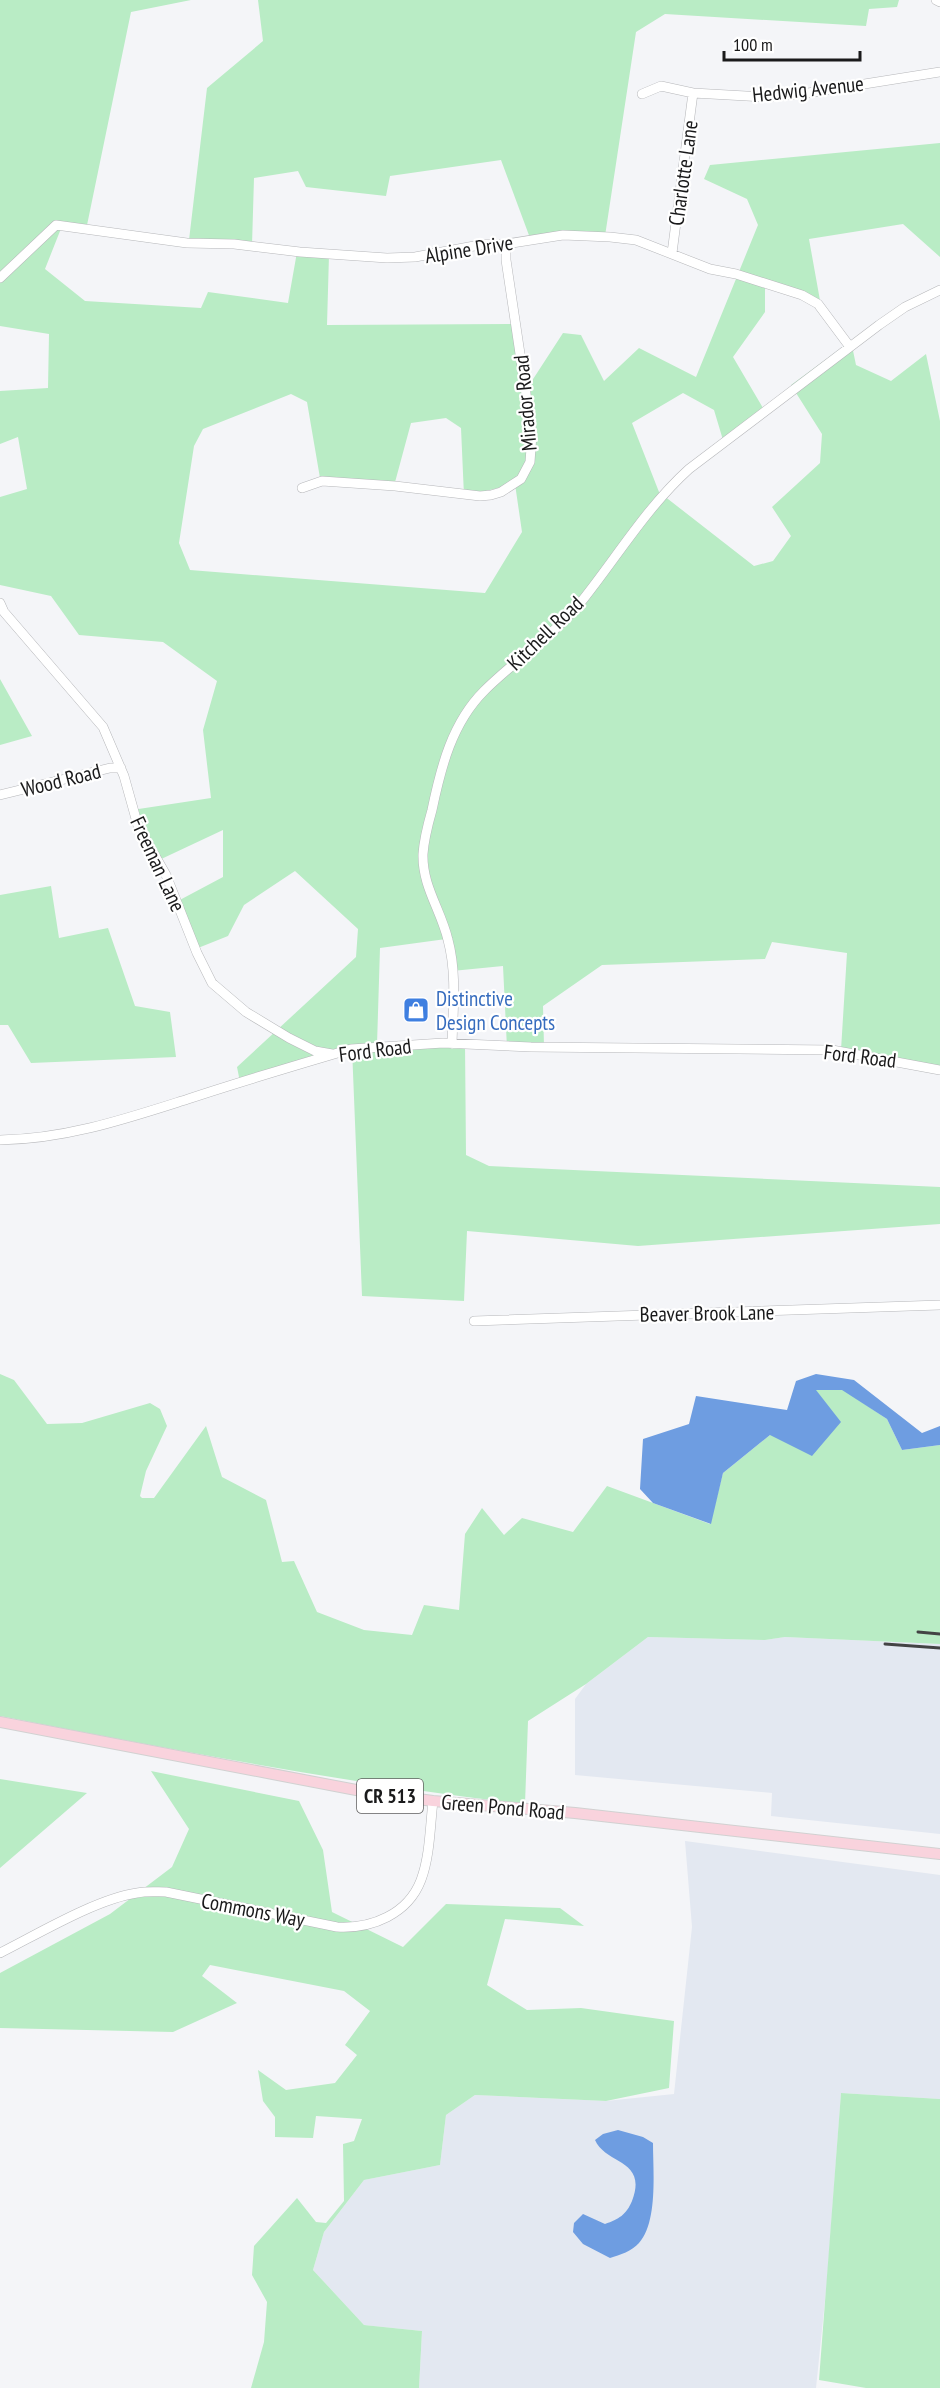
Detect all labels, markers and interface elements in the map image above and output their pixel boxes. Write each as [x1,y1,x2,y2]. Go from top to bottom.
scale bar [724,24,860,62]
text: 100 m [733,33,773,56]
street label: Hedwig Avenue [751,70,865,108]
street label: Charlotte Lane [662,119,704,227]
street label: Alpine Drive [423,229,515,269]
street label: Mirador Road [507,354,543,452]
street label: Kitchell Road [501,590,589,676]
street label: Wood Road [18,757,104,803]
street label: Freeman Lane [124,812,192,916]
place label: Distinctive Design Concepts [436,985,555,1036]
shop icon: Distinctive Design Concepts [401,995,431,1025]
street label: Ford Road [337,1032,413,1068]
street label: Ford Road [822,1038,898,1074]
street label: Beaver Brook Lane [639,1298,775,1328]
road number: CR 513 [357,1779,423,1813]
street label: Green Pond Road [440,1788,566,1826]
street label: Commons Way [199,1887,307,1933]

